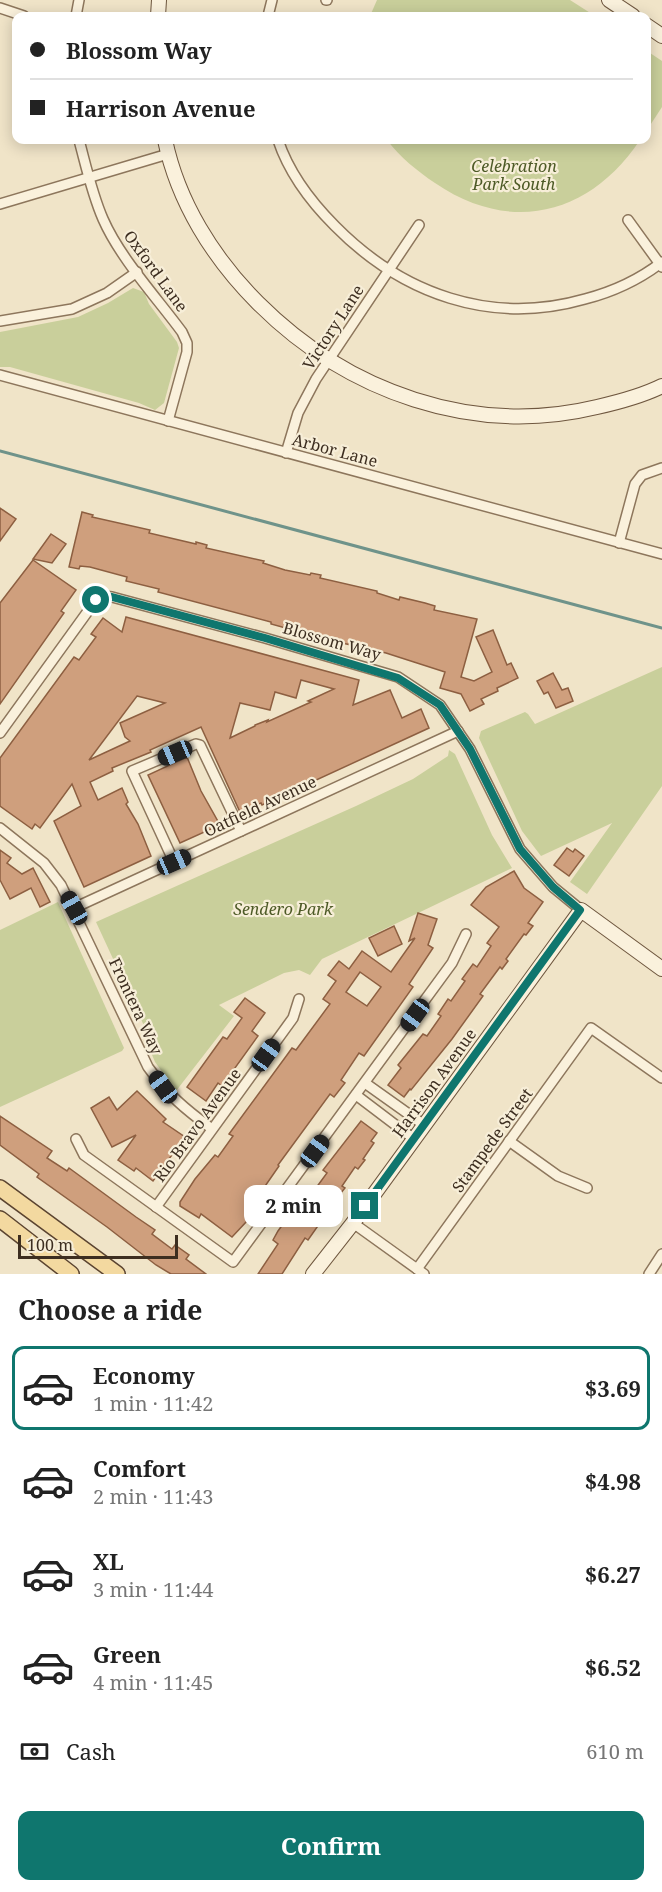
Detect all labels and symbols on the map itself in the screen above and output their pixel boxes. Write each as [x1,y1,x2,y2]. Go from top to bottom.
park label: Celebration Park South [471,155,557,195]
street label: Oxford Lane [119,226,193,316]
street label: Victory Lane [297,280,369,374]
street label: Arbor Lane [290,428,380,472]
route start [82,586,109,613]
street label: Blossom Way [280,617,384,666]
car [155,738,195,768]
street label: Oatfield Avenue [200,770,320,842]
car [154,846,194,878]
car [57,888,91,928]
park label: Sendero Park [233,898,334,920]
street label: Frontera Way [104,954,168,1059]
car [397,995,433,1035]
street label: Harrison Avenue [387,1024,481,1142]
car [248,1035,284,1075]
street label: Rio Bravo Avenue [148,1064,246,1186]
car [145,1067,181,1107]
street label: Stampede Street [447,1083,538,1197]
car [297,1131,333,1171]
callout: 2 min [245,1185,344,1227]
route end [351,1192,378,1219]
scale bar [18,1232,178,1260]

